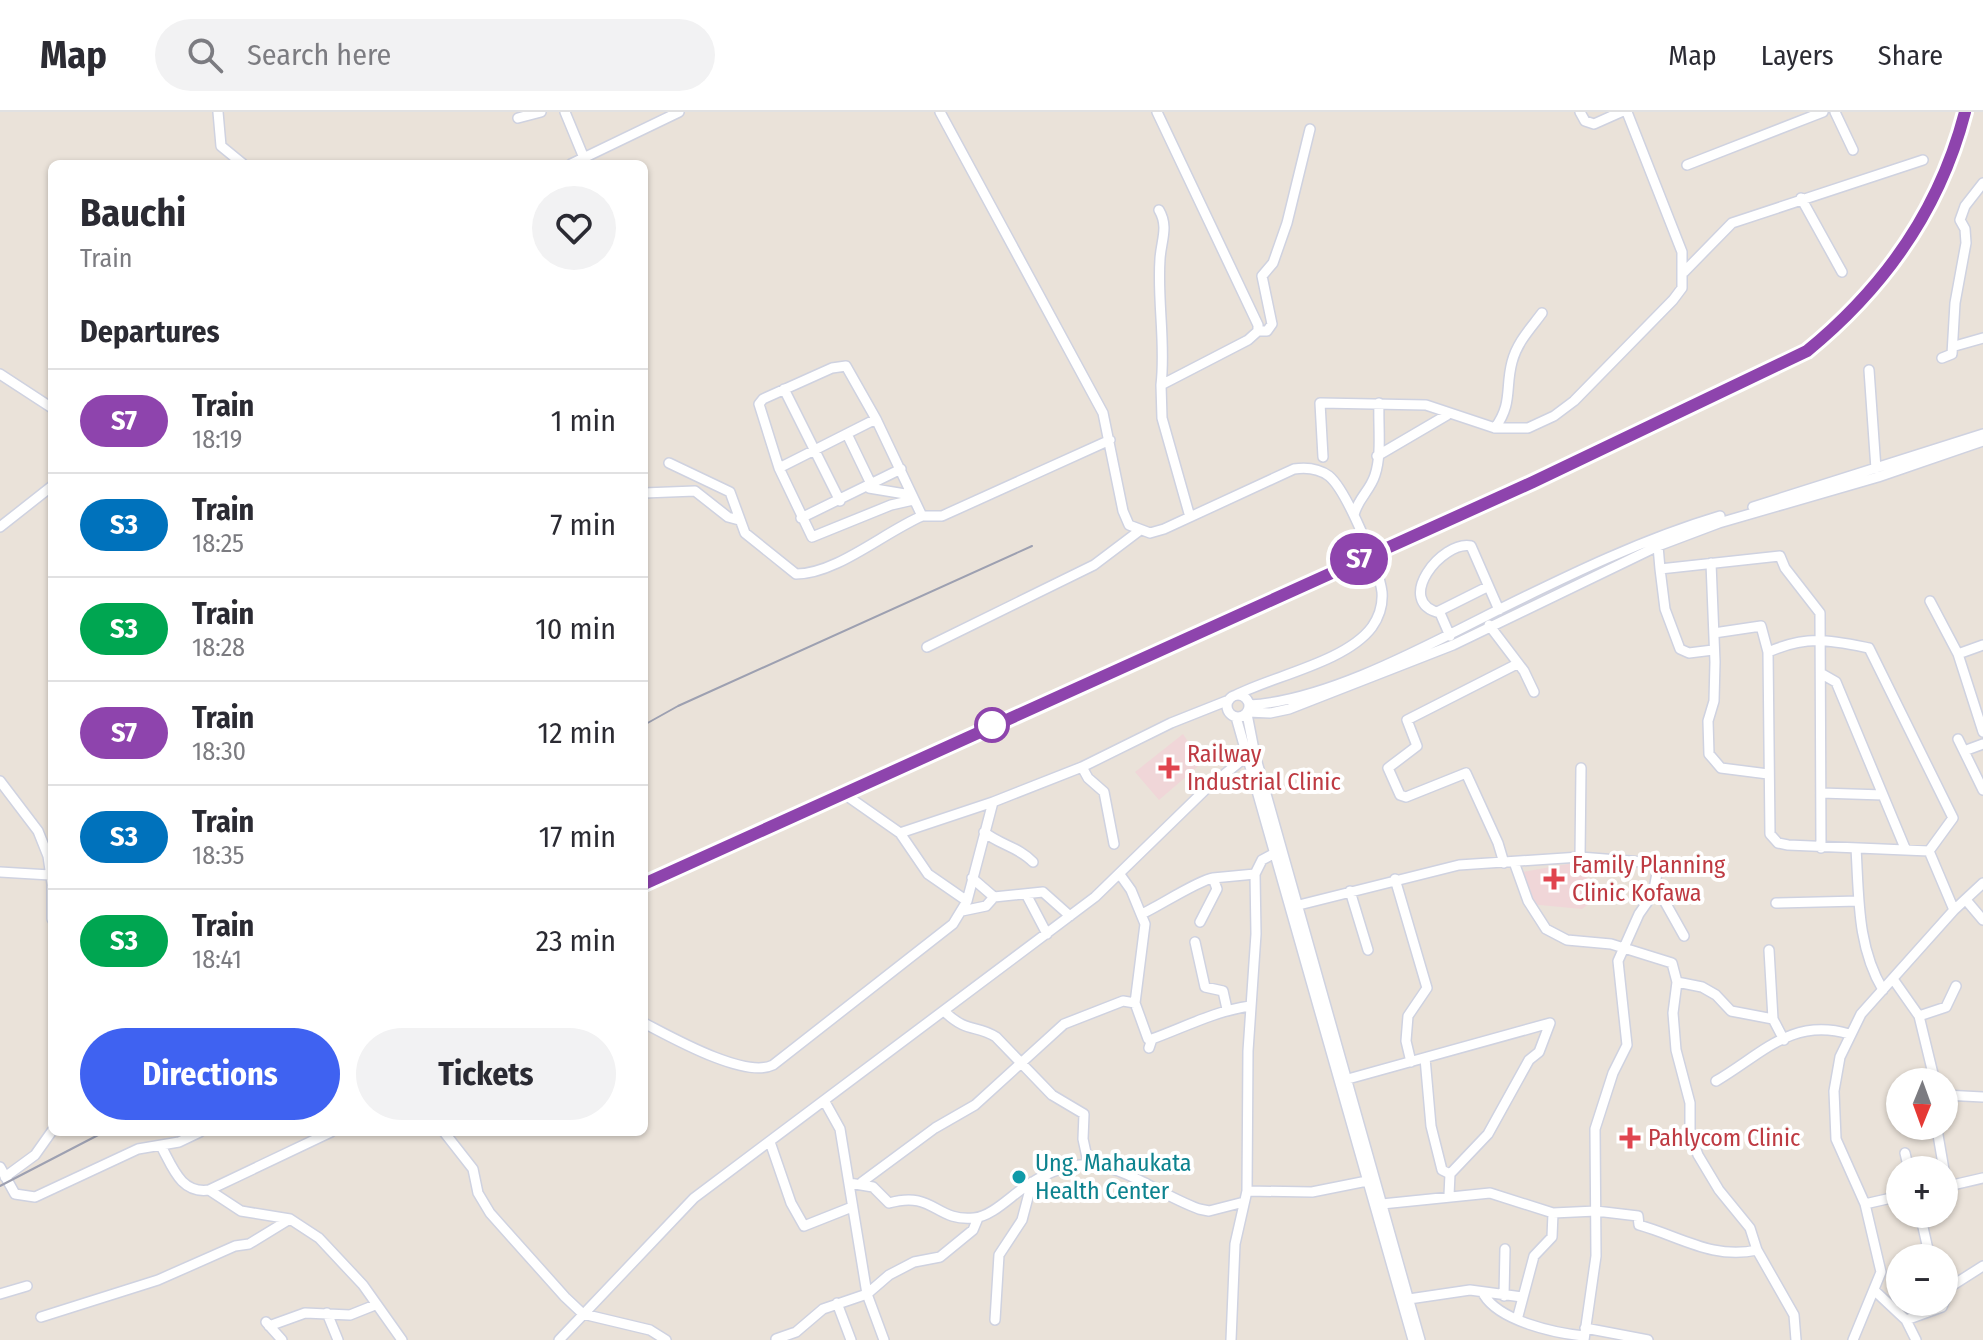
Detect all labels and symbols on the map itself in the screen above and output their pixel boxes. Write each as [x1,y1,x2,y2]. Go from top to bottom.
line badge: S7 [1323,533,1395,585]
unlabelled marker [975,708,1009,742]
place label: Railway Industrial Clinic [1187,740,1341,796]
marker: Railway Industrial Clinic [1158,757,1180,779]
place label: Family Planning Clinic Kofawa [1572,851,1726,907]
marker: Family Planning Clinic Kofawa [1543,868,1565,890]
north arrow [1886,1068,1958,1140]
place label: Pahlycom Clinic [1648,1124,1800,1152]
marker: Pahlycom Clinic [1619,1127,1641,1149]
place label: Ung. Mahaukata Health Center [1035,1149,1192,1205]
marker: Ung. Mahaukata Health Center [1010,1168,1028,1186]

